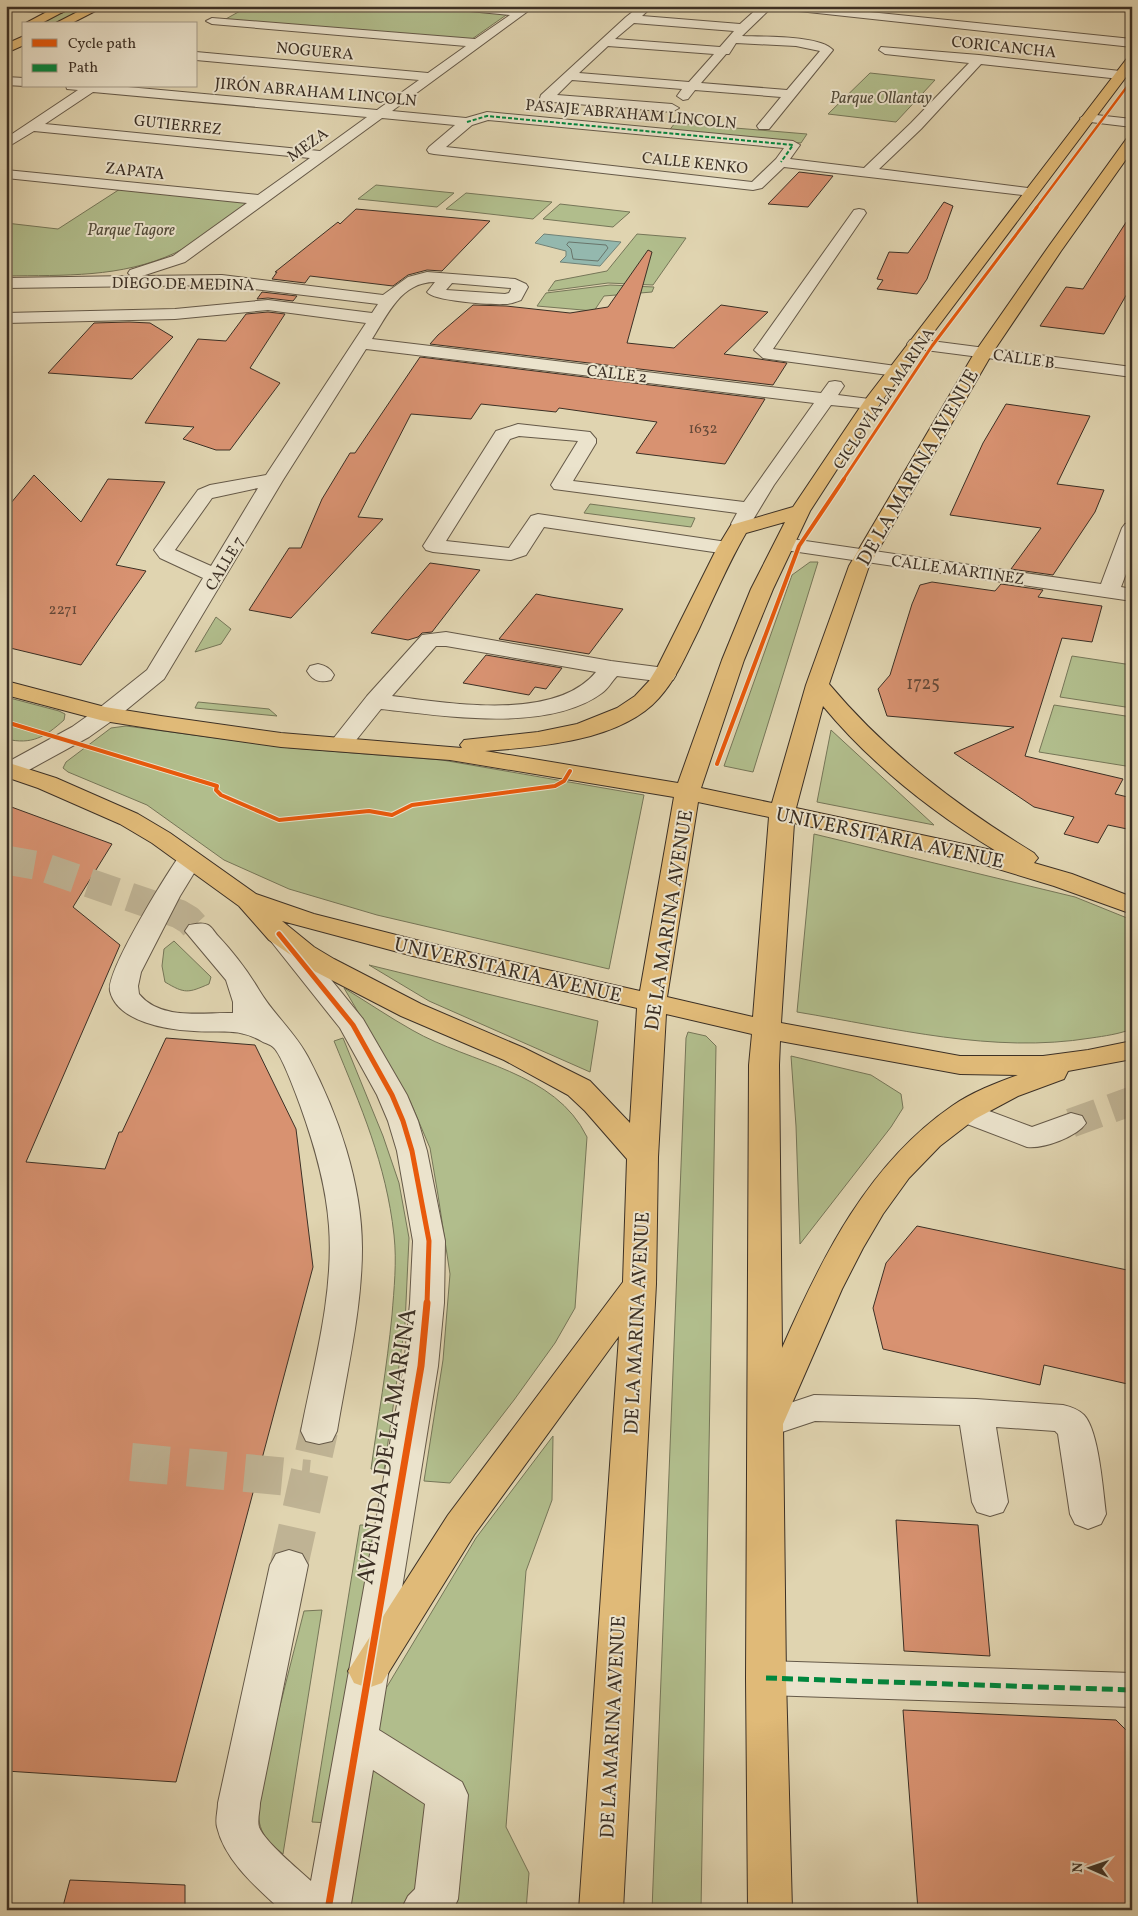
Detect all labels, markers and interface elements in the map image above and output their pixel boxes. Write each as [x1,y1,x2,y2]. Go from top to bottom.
legend [22,22,198,88]
street label: CORICANCHA [950,32,1057,64]
text: Cycle path [68,34,136,55]
street label: NOGUERA [275,38,355,66]
text: Path [68,58,98,79]
street label: JIRÓN ABRAHAM LINCOLN [214,73,418,113]
park label: Parque Ollantay [830,88,932,110]
street label: PASAJE ABRAHAM LINCOLN [524,95,737,135]
street label: GUTIERREZ [133,110,223,142]
street label: MEZA [283,123,333,168]
street label: CALLE KENKO [641,147,749,181]
street label: ZAPATA [104,158,166,186]
park label: Parque Tagore [87,220,175,242]
street label: DIEGO DE MEDINA [111,273,255,297]
street label: CICLOVÍA LA MARINA [829,324,940,475]
street label: CALLE B [991,345,1056,375]
street label: CALLE 2 [585,360,648,390]
street label: DE LA MARINA AVENUE [851,364,987,572]
house number: 1632 [689,419,717,440]
street label: CALLE 7 [201,532,251,595]
street label: CALLE MARTINEZ [890,551,1026,591]
house number: 2271 [49,600,77,621]
house number: 1725 [906,672,940,697]
street label: UNIVERSITARIA AVENUE [773,801,1006,877]
street label: DE LA MARINA AVENUE [639,808,701,1033]
street label: UNIVERSITARIA AVENUE [391,931,624,1011]
street label: DE LA MARINA AVENUE [618,1211,658,1435]
street label: AVENIDA DE LA MARINA [349,1306,427,1587]
street label: DE LA MARINA AVENUE [594,1615,634,1839]
north arrow [1066,1844,1116,1894]
text: N [1069,1862,1088,1873]

